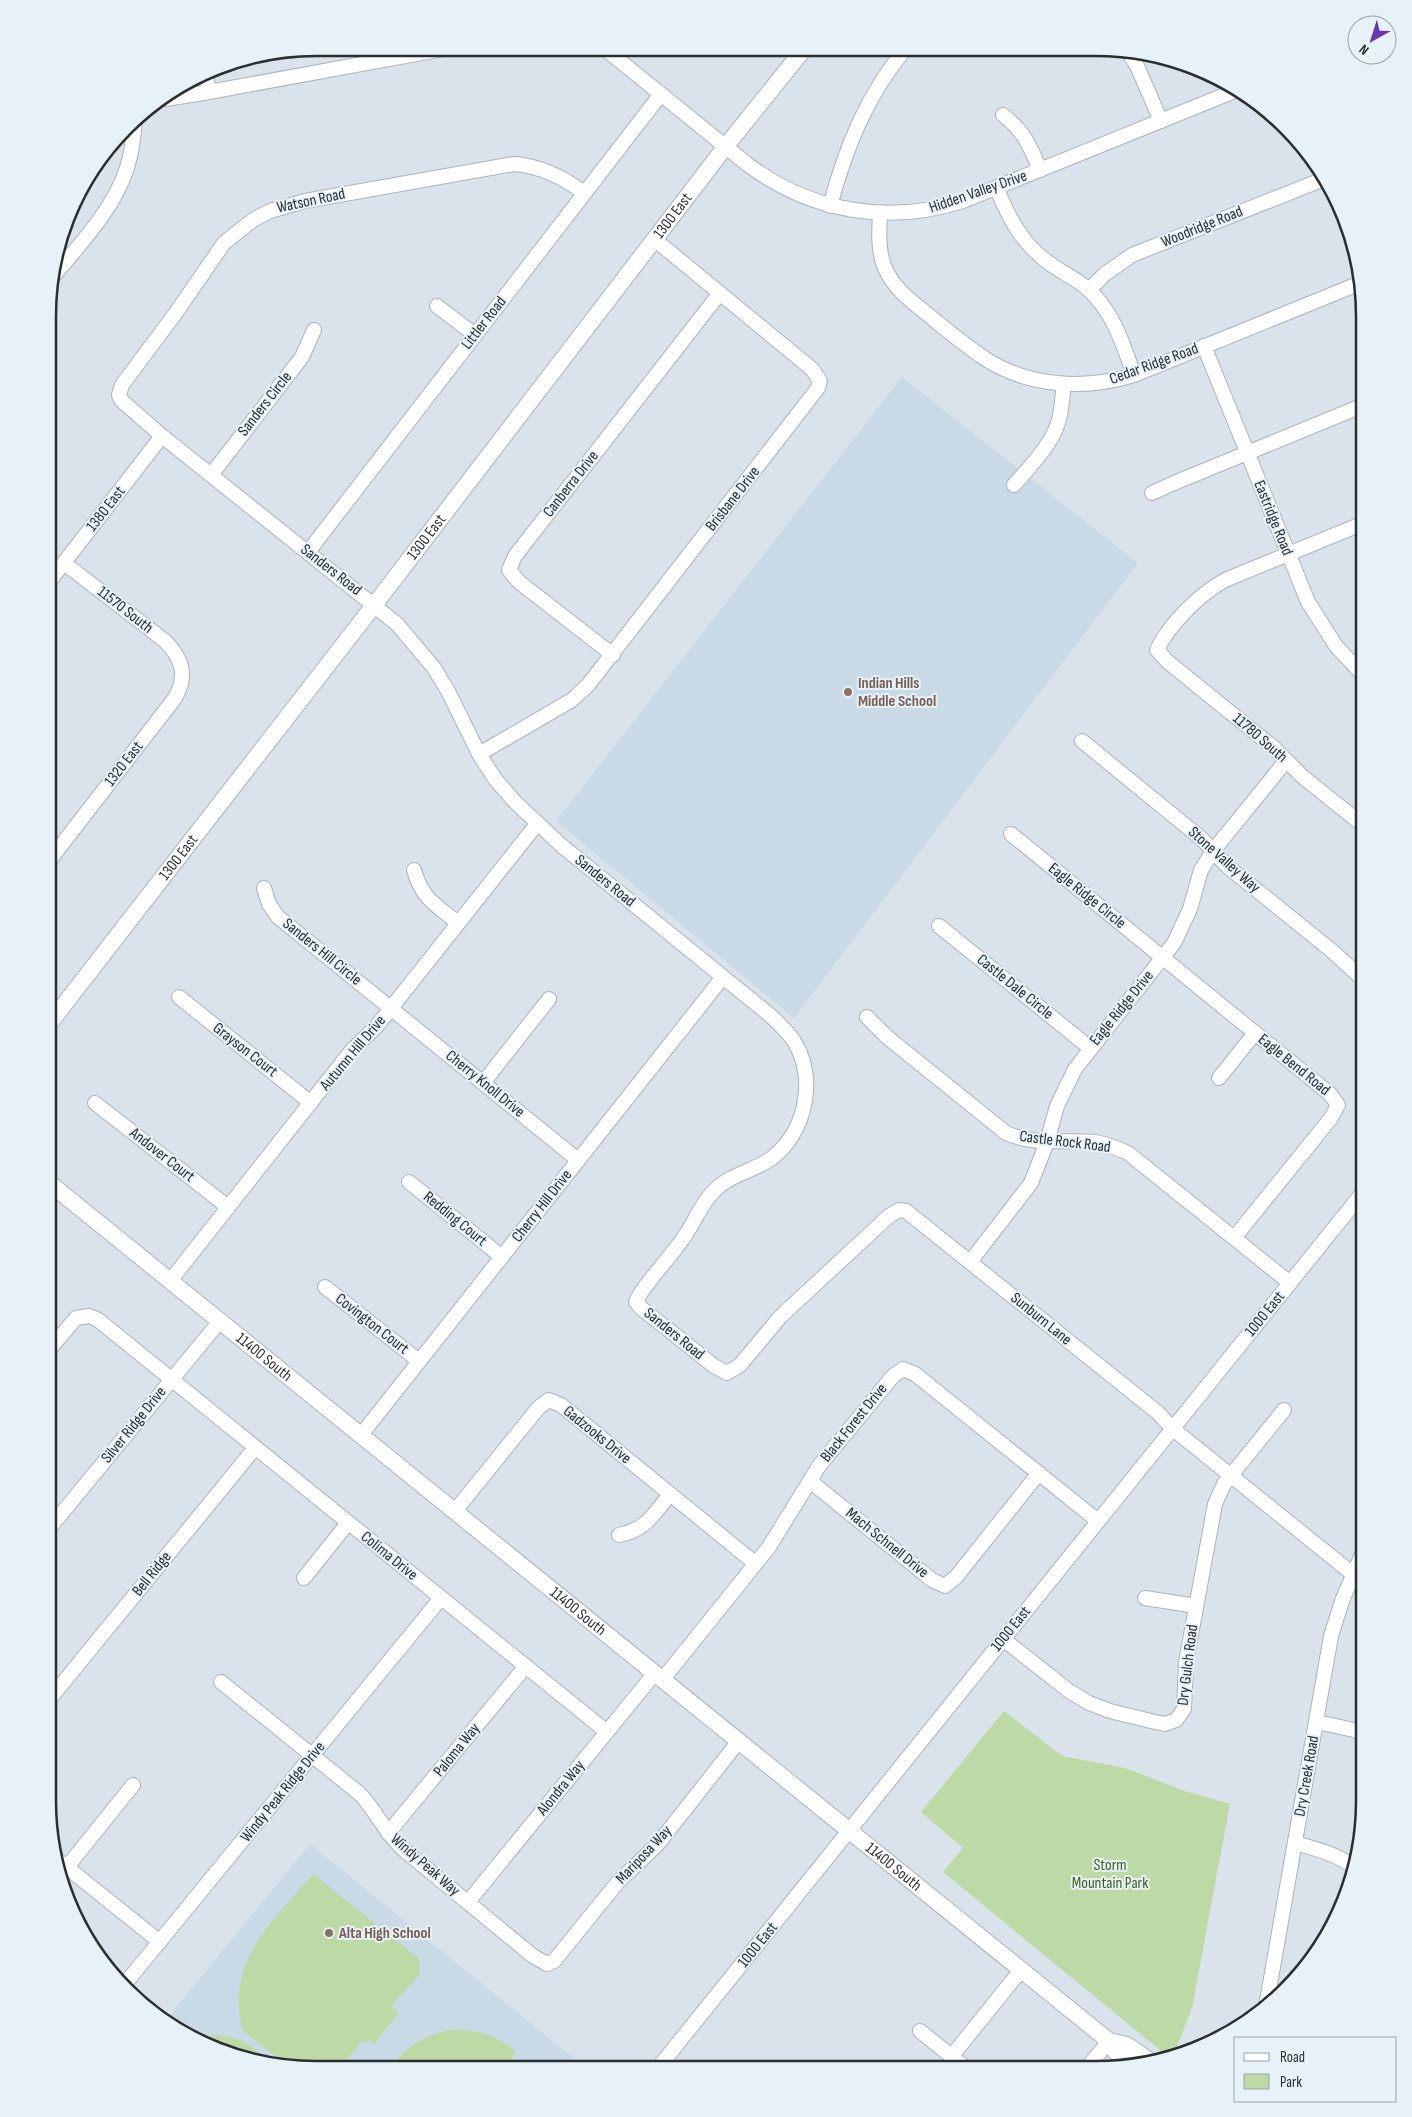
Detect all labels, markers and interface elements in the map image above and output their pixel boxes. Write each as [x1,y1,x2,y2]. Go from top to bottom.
north arrow [1347,15,1397,65]
text: N [1356,41,1372,59]
street label: Hidden Valley Drive [927,166,1029,218]
street label: Watson Road [275,184,347,218]
street label: 1300 East [649,189,696,242]
street label: Woodridge Road [1158,202,1246,252]
street label: Littler Road [457,293,511,353]
street label: Cedar Ridge Road [1107,339,1201,389]
street label: Sanders Circle [234,368,296,440]
street label: Canberra Drive [539,447,603,521]
street label: Brisbane Drive [702,463,764,535]
street label: Eastridge Road [1249,478,1297,558]
street label: 1380 East [82,483,130,535]
street label: 1300 East [403,510,450,564]
street label: Sanders Road [297,540,365,600]
street label: 11570 South [93,582,157,638]
place label: Indian Hills Middle School [858,674,936,711]
marker: Indian Hills Middle School [842,686,854,698]
street label: 11780 South [1229,709,1291,767]
street label: 1320 East [101,738,147,790]
street label: Stone Valley Way [1184,823,1264,897]
street label: 1300 East [155,831,202,884]
street label: Sanders Road [571,851,639,911]
street label: Eagle Ridge Circle [1044,859,1130,933]
street label: Sanders Hill Circle [279,914,365,990]
street label: Castle Dale Circle [973,950,1057,1024]
street label: Eagle Ridge Drive [1086,967,1158,1049]
street label: Autumn Hill Drive [315,1012,390,1095]
street label: Grayson Court [209,1019,281,1081]
street label: Eagle Bend Road [1254,1030,1334,1100]
street label: Cherry Knoll Drive [442,1046,528,1122]
street label: Andover Court [125,1123,198,1186]
street label: Castle Rock Road [1018,1127,1112,1157]
street label: Cherry Hill Drive [508,1166,576,1246]
street label: Redding Court [419,1188,491,1250]
street label: 1000 East [1241,1287,1289,1340]
street label: Covington Court [332,1289,413,1359]
street label: Sunburn Lane [1007,1289,1075,1349]
street label: Sanders Road [640,1304,708,1364]
street label: 11400 South [232,1329,296,1385]
street label: Black Forest Drive [817,1380,891,1466]
street label: Silver Ridge Drive [97,1383,171,1467]
street label: Gadzooks Drive [559,1402,635,1468]
street label: Mach Schnell Drive [842,1504,932,1582]
street label: Colima Drive [357,1527,421,1585]
street label: Bell Ridge [128,1548,176,1600]
street label: 11400 South [546,1583,610,1640]
street label: 1000 East [987,1602,1035,1655]
street label: Dry Gulch Road [1174,1623,1202,1707]
street label: Paloma Way [430,1719,484,1781]
street label: Dry Creek Road [1291,1734,1323,1818]
street label: Windy Peak Ridge Drive [237,1738,329,1846]
street label: Alondra Way [532,1757,589,1820]
street label: Mariposa Way [612,1822,676,1888]
street label: Windy Peak Way [386,1830,464,1900]
street label: 11400 South [862,1838,926,1895]
park label: Storm Mountain Park [1072,1856,1148,1893]
street label: 1000 East [734,1918,782,1971]
place label: Alta High School [338,1924,431,1943]
marker: Alta High School [323,1927,335,1939]
legend [1234,2037,1397,2102]
text: Road [1280,2048,1305,2067]
text: Park [1280,2073,1302,2092]

